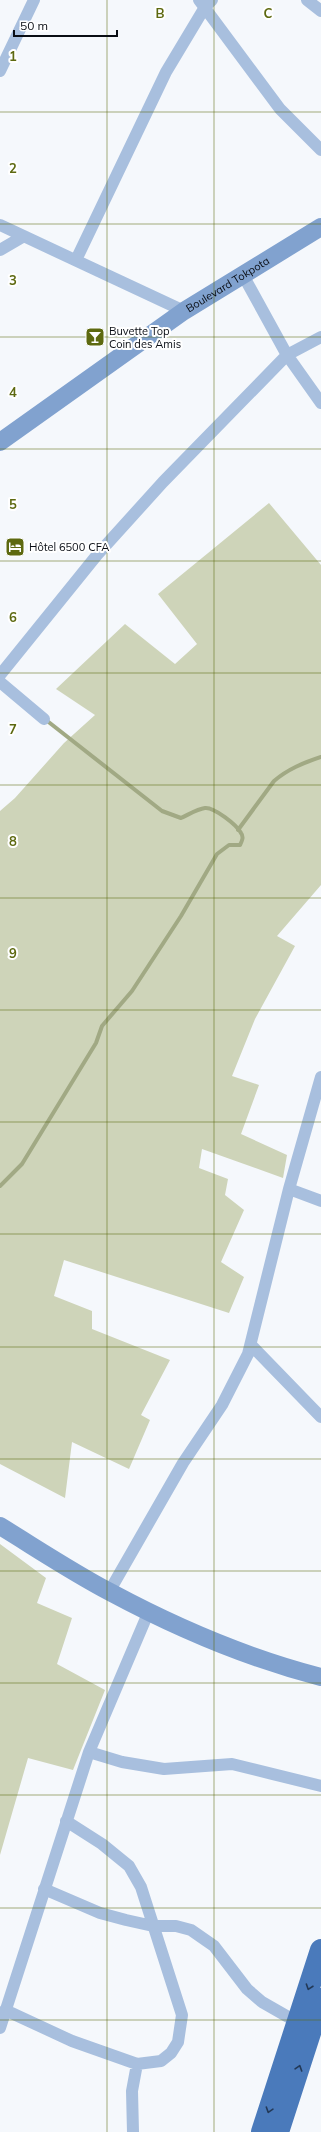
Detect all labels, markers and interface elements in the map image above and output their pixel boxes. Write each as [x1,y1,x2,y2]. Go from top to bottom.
text: B [156,5,165,21]
text: C [264,5,273,21]
scale bar [14,12,117,38]
text: 50 m [20,18,48,33]
text: 1 [9,48,17,64]
text: 2 [9,160,17,176]
street label: Boulevard Tokpota [183,253,272,315]
text: 3 [9,272,17,288]
place label: Buvette Top Coin des Amis [109,324,181,351]
bar icon: Buvette Top Coin des Amis [84,326,106,348]
text: 4 [9,384,17,400]
text: 5 [9,496,17,512]
hotel icon: Hôtel 6500 CFA [4,536,26,558]
place label: Hôtel 6500 CFA [29,540,109,554]
text: 6 [9,609,17,625]
text: 7 [9,721,17,737]
text: 8 [9,833,17,849]
text: 9 [9,945,17,961]
one-way arrow [305,1983,313,1990]
one-way arrow [294,2065,303,2072]
one-way arrow [265,2107,273,2114]

